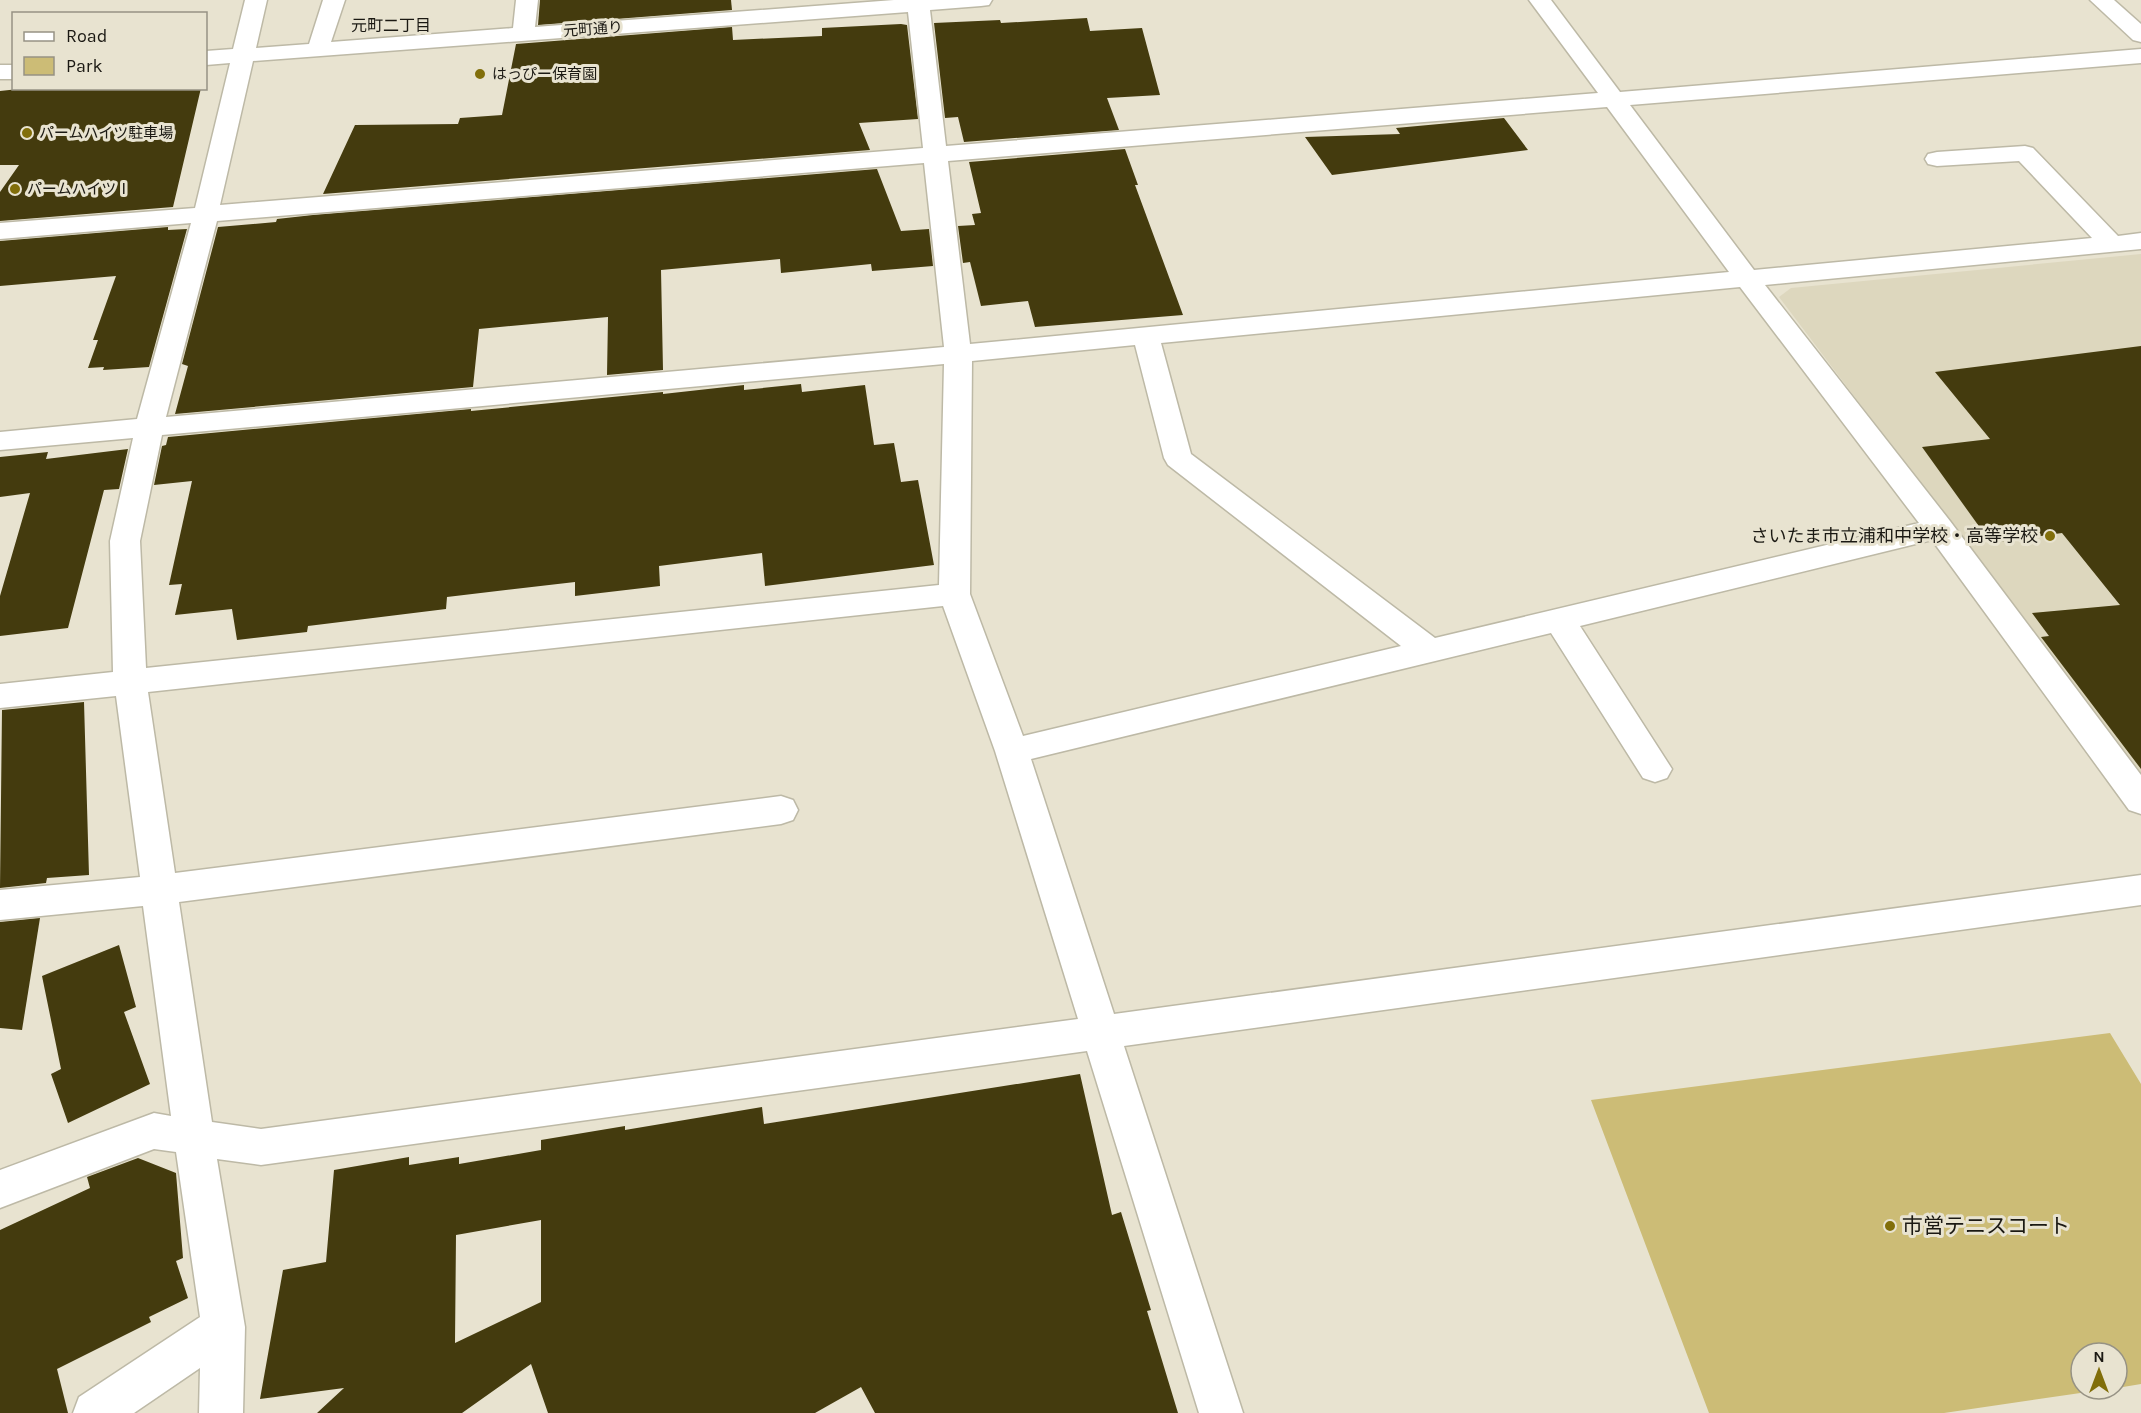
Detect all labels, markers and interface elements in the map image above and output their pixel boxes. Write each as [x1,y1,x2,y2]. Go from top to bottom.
legend [12,12,207,90]
district label: 元町二丁目 [351,16,431,35]
street label: 元町通り [562,18,624,40]
text: Road [66,25,107,47]
text: Park [66,55,103,77]
place label: はっぴー保育園 [492,65,597,83]
marker: はっぴー保育園 [473,67,487,81]
place label: パームハイツ駐車場 [39,124,173,142]
marker: パームハイツ駐車場 [20,126,34,140]
place label: パームハイツⅠ [27,180,131,198]
marker: パームハイツⅠ [8,182,22,196]
place label: さいたま市立浦和中学校・高等学校 [1751,525,2038,547]
marker: さいたま市立浦和中学校・高等学校 [2043,529,2057,543]
place label: 市営テニスコート [1902,1214,2070,1238]
marker: 市営テニスコート [1883,1219,1897,1233]
north arrow [2069,1341,2129,1401]
text: N [2093,1347,2105,1366]

